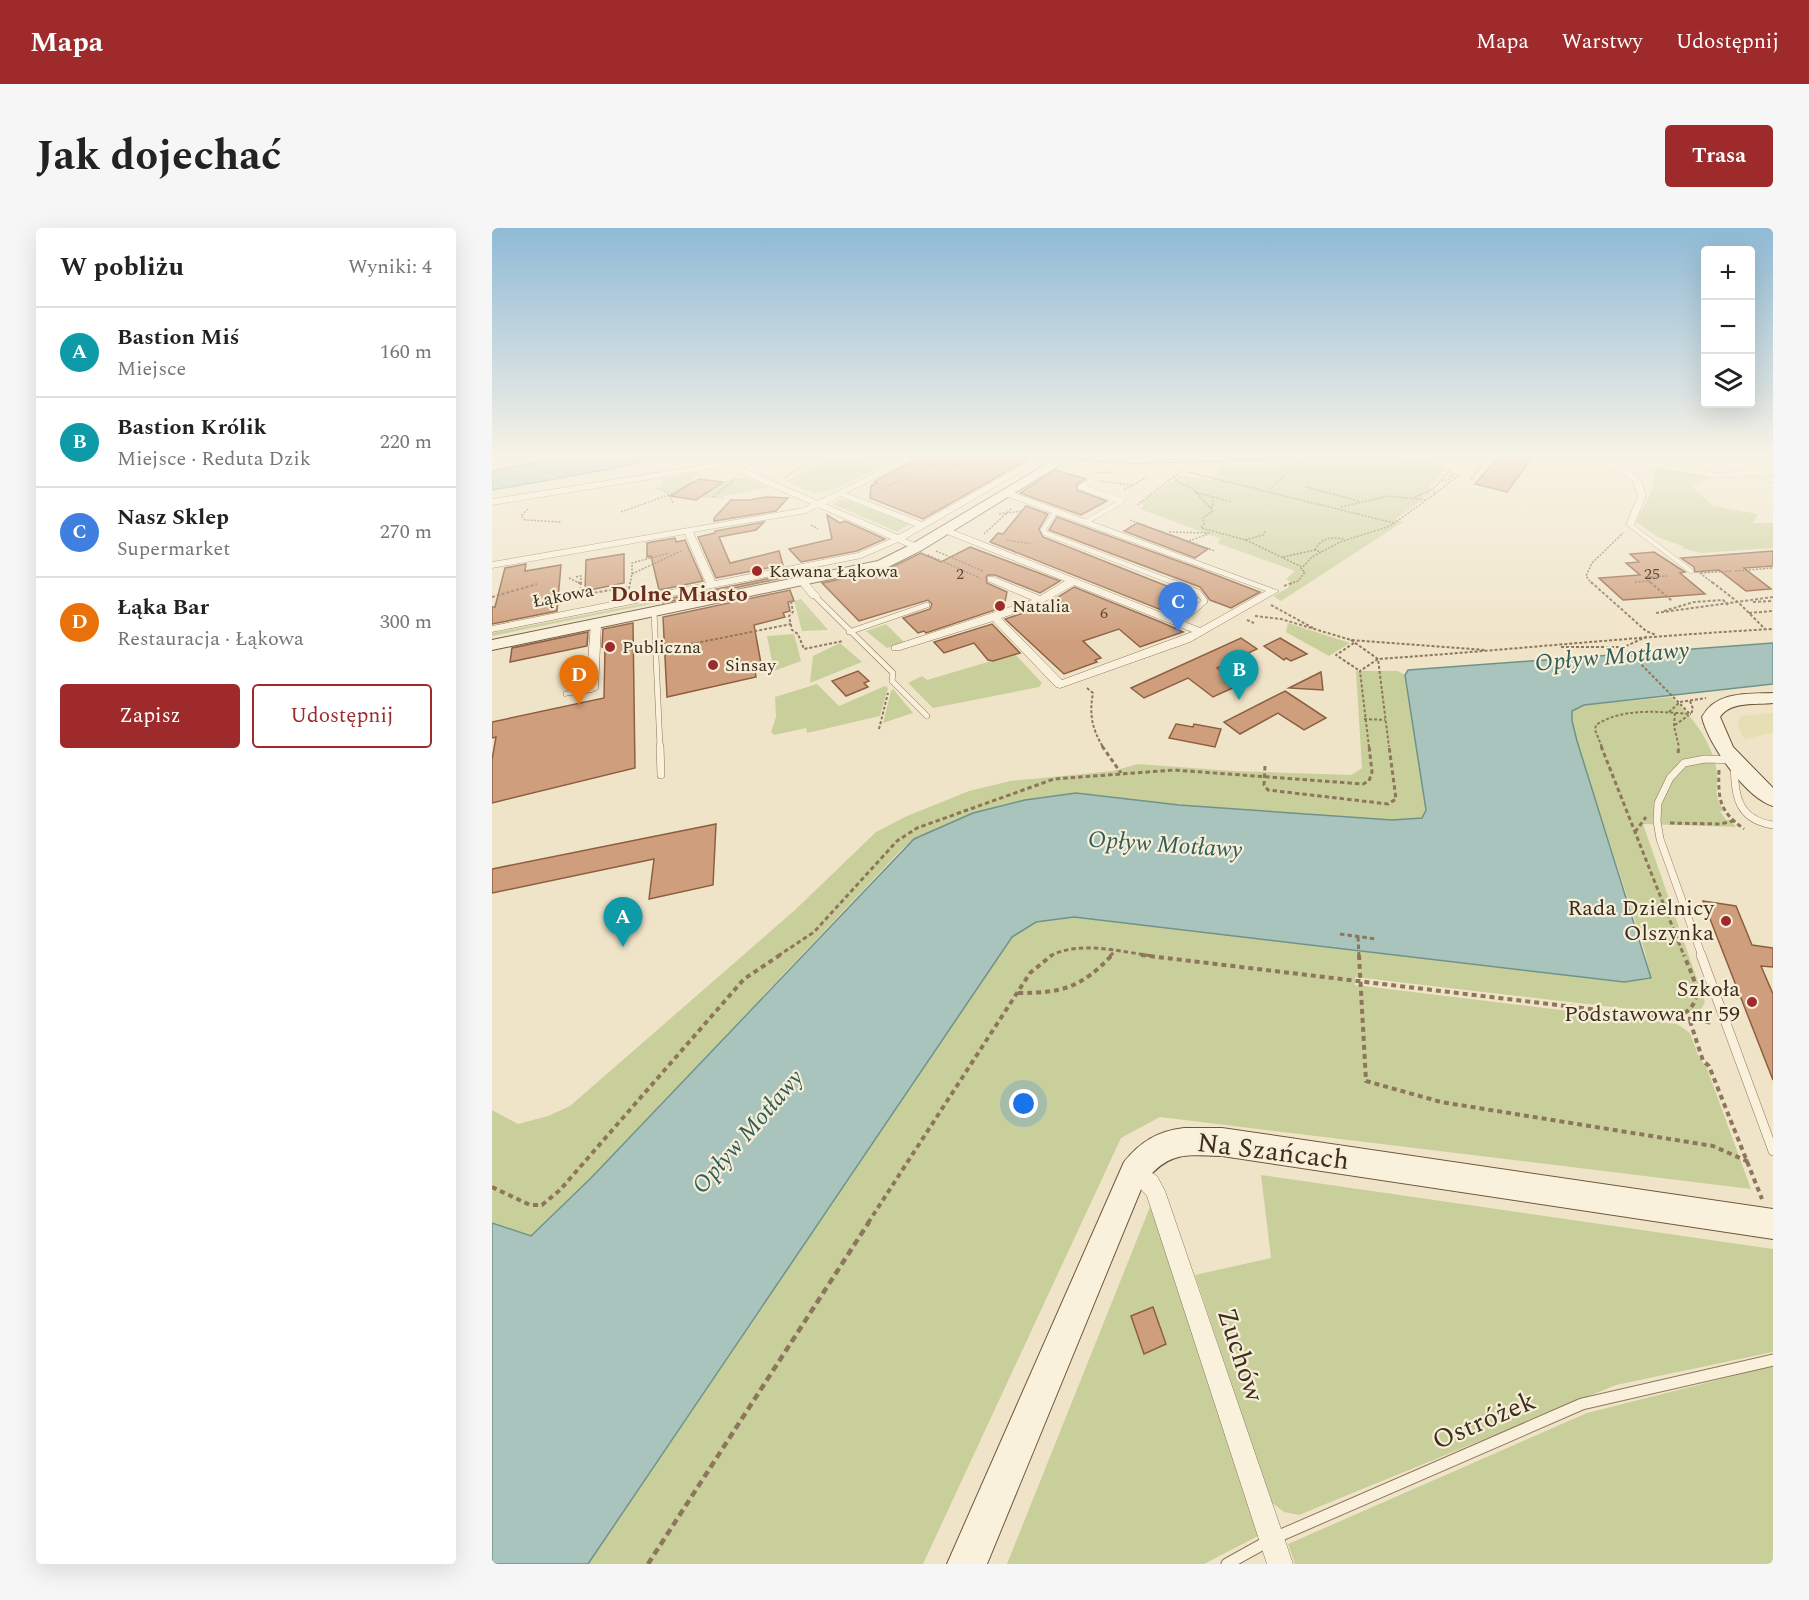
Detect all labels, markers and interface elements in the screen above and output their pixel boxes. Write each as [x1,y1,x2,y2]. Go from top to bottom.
text: Mapa [30,21,103,64]
text: Mapa [1476,26,1529,58]
text: Warstwy [1562,26,1643,58]
text: Udostępnij [1676,26,1779,58]
text: Jak dojechać [36,125,281,188]
button: Trasa [1665,125,1773,187]
map controls [1701,246,1755,408]
button: + [1701,246,1755,300]
text: W pobliżu [60,247,184,287]
text: Wyniki: 4 [348,252,432,282]
button: − [1701,300,1755,354]
text: Bastion Miś [117,321,239,354]
text: A [72,337,87,367]
text: 160 m [380,337,432,367]
text: Miejsce [117,354,186,384]
button: layers [1701,354,1755,408]
text: Bastion Królik [117,411,267,444]
text: B [72,427,87,457]
text: 220 m [380,427,432,457]
text: Miejsce · Reduta Dzik [117,444,311,474]
text: Nasz Sklep [117,501,229,534]
text: C [72,517,87,547]
text: 270 m [380,517,432,547]
text: Supermarket [117,534,230,564]
place label: Kawana Łąkowa [769,558,898,585]
house number: 2 [956,562,964,586]
house number: 25 [1644,562,1660,586]
marker: Kawana Łąkowa [750,564,764,578]
street label: Łąkowa [530,577,596,615]
district label: Dolne Miasto [610,578,748,611]
pin: C [1158,582,1198,632]
text: Łąka Bar [117,591,209,624]
place label: Natalia [1012,593,1070,620]
marker: Natalia [993,599,1007,613]
house number: 6 [1100,601,1108,625]
text: D [71,607,88,637]
text: 300 m [380,607,432,637]
text: Restauracja · Łąkowa [117,624,304,654]
water label: Opływ Motławy [1533,632,1691,682]
place label: Publiczna [622,634,701,661]
marker: Publiczna [603,640,617,654]
pin: B [1220,650,1258,700]
place label: Sinsay [725,652,777,679]
pin: D [560,656,598,705]
marker: Sinsay [706,658,720,672]
button: Zapisz [60,684,240,748]
button: Udostępnij [252,684,432,748]
water label: Opływ Motławy [1087,822,1244,868]
place label: Rada Dzielnicy Olszynka [1568,892,1715,950]
pin: A [604,898,642,947]
marker: Rada Dzielnicy Olszynka [1719,914,1733,928]
place label: Szkoła Podstawowa nr 59 [1564,973,1740,1031]
marker: Szkoła Podstawowa nr 59 [1745,995,1759,1009]
water label: Opływ Motławy [684,1062,812,1202]
your location [1009,1089,1038,1118]
street label: Na Szańcach [1195,1122,1351,1182]
street label: Zuchów [1205,1303,1275,1408]
street label: Ostróżek [1426,1380,1542,1462]

